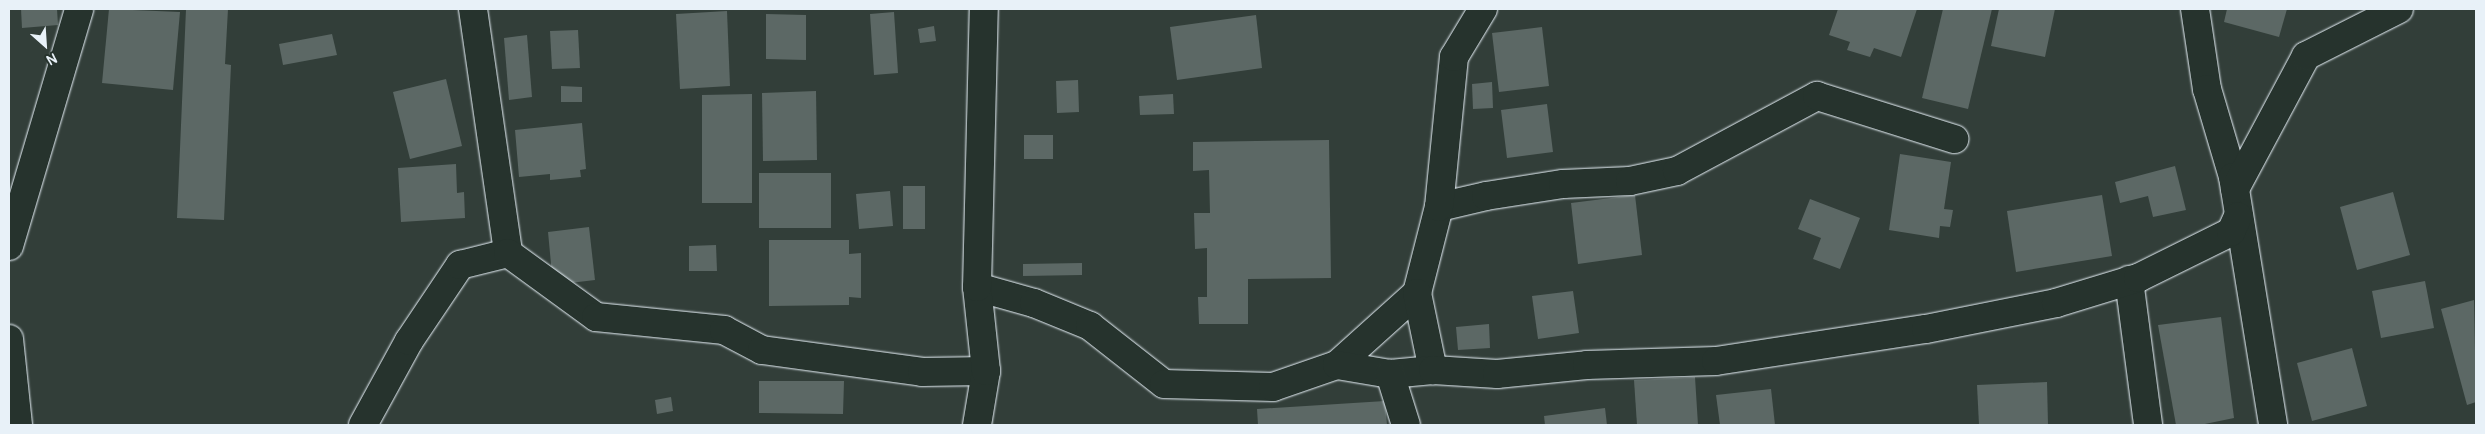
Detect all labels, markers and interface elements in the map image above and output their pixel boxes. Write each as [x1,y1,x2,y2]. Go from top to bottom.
north arrow [20,20,70,70]
text: N [44,49,60,69]

